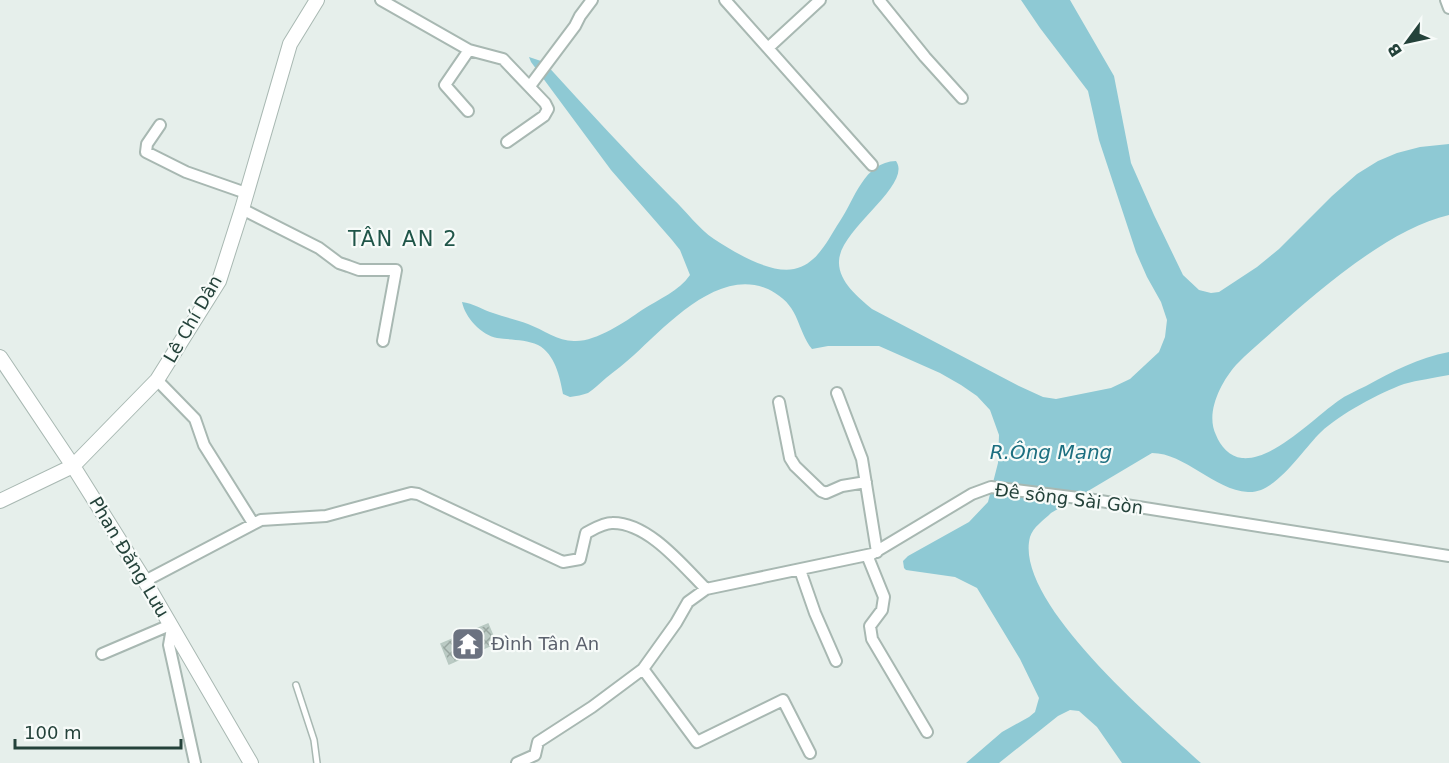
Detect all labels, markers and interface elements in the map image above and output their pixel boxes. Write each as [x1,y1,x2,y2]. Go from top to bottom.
north arrow [1377,12,1437,72]
text: B [1384,40,1406,60]
district label: TÂN AN 2 [347,226,458,251]
street label: Lê Chí Dân [159,271,226,366]
water label: R.Ông Mạng [990,440,1112,464]
street label: Đê sông Sài Gòn [994,479,1144,518]
street label: Phan Đăng Lưu [85,493,174,621]
temple icon: Đình Tân An [450,626,486,662]
place label: Đình Tân An [491,633,599,654]
scale bar [15,712,182,750]
text: 100 m [24,722,82,743]

